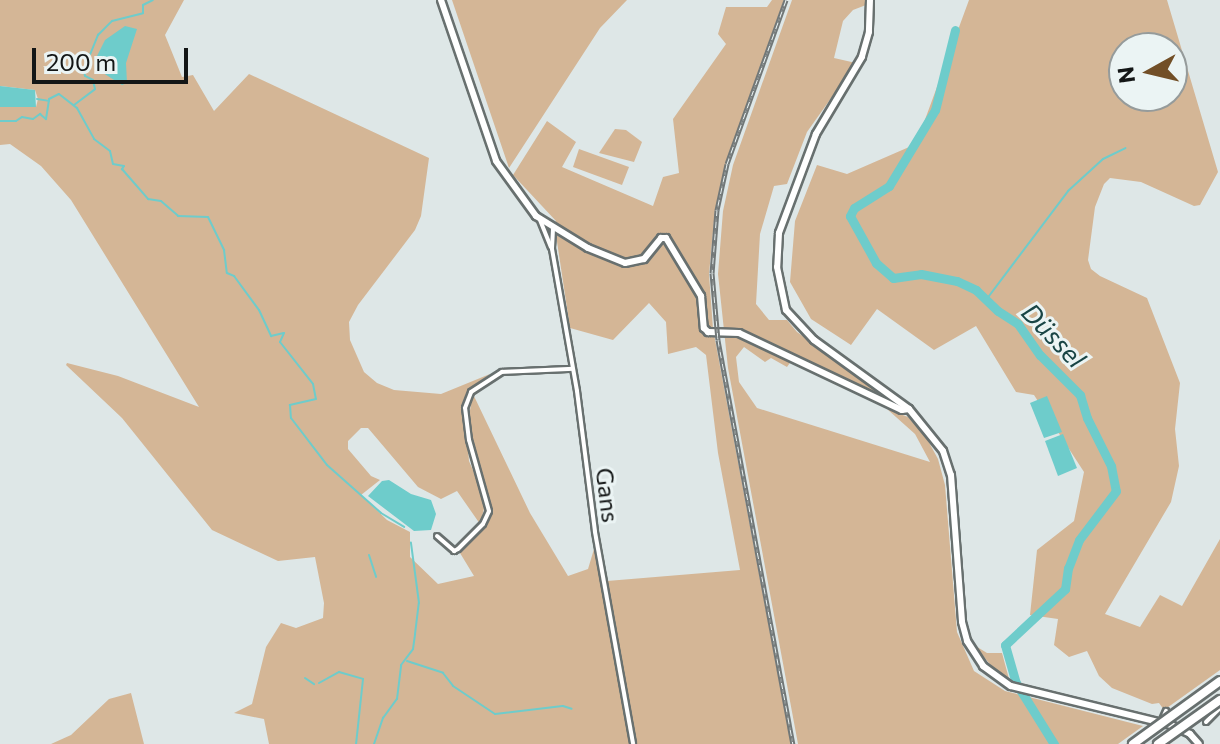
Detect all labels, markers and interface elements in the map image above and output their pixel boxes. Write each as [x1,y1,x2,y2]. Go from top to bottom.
scale bar [36,32,192,82]
north arrow [1108,32,1188,112]
text: 200 m [46,47,116,76]
text: N [1111,65,1140,85]
water label: Düssel [1016,296,1092,374]
street label: Gans [590,466,626,524]

